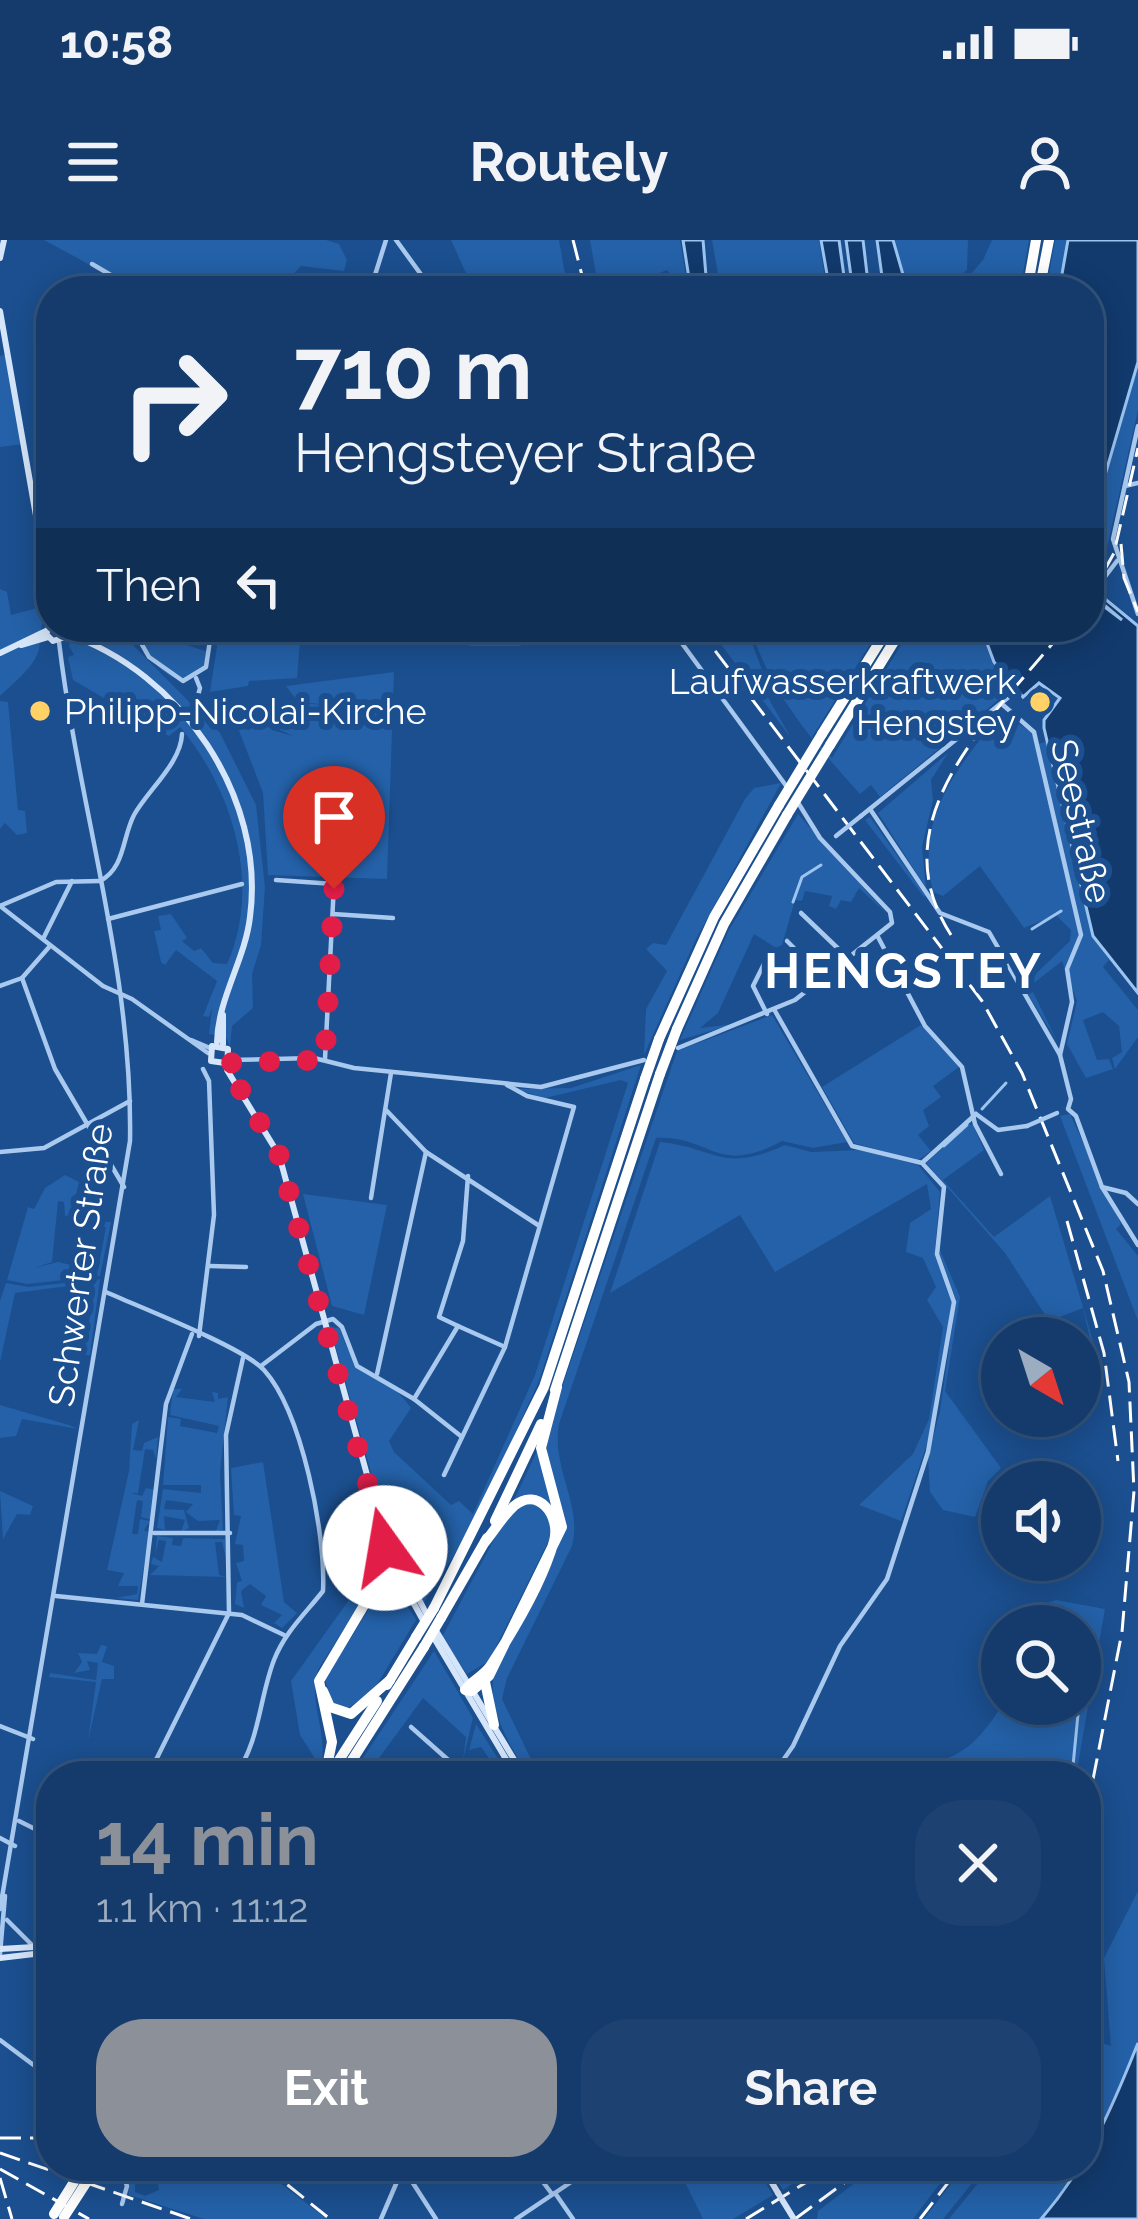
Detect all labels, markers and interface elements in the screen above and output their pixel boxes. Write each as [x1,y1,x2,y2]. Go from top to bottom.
text: 10:58 [60,16,173,69]
icon: menu [60,129,126,195]
icon: person [1012,129,1078,195]
text: Routely [469,130,669,194]
text: 710 m [294,320,533,419]
icon: right [96,324,252,480]
text: Hengsteyer Straße [294,421,756,485]
icon: left [226,552,292,618]
text: Then [96,559,202,612]
place label: Laufwasserkraftwerk Hengstey [669,660,1016,743]
marker: Laufwasserkraftwerk Hengstey [1027,689,1053,715]
place label: Philipp-Nicolai-Kirche [64,690,427,732]
marker: Philipp-Nicolai-Kirche [27,698,53,724]
street label: Seestraße [1043,735,1121,907]
pin [283,766,385,889]
icon: arrive [301,784,367,850]
district label: HENGSTEY [764,943,1044,999]
street label: Schwerter Straße [39,1121,121,1409]
north arrow [981,1317,1101,1437]
map controls [981,1317,1101,1725]
button: sound [981,1461,1101,1581]
position arrow [322,1485,448,1611]
button: search [981,1605,1101,1725]
text: 14 min [96,1797,319,1882]
button: close [915,1800,1041,1926]
text: 1.1 km · 11:12 [96,1885,308,1931]
button: Exit [96,2019,557,2157]
button: Share [581,2019,1041,2157]

